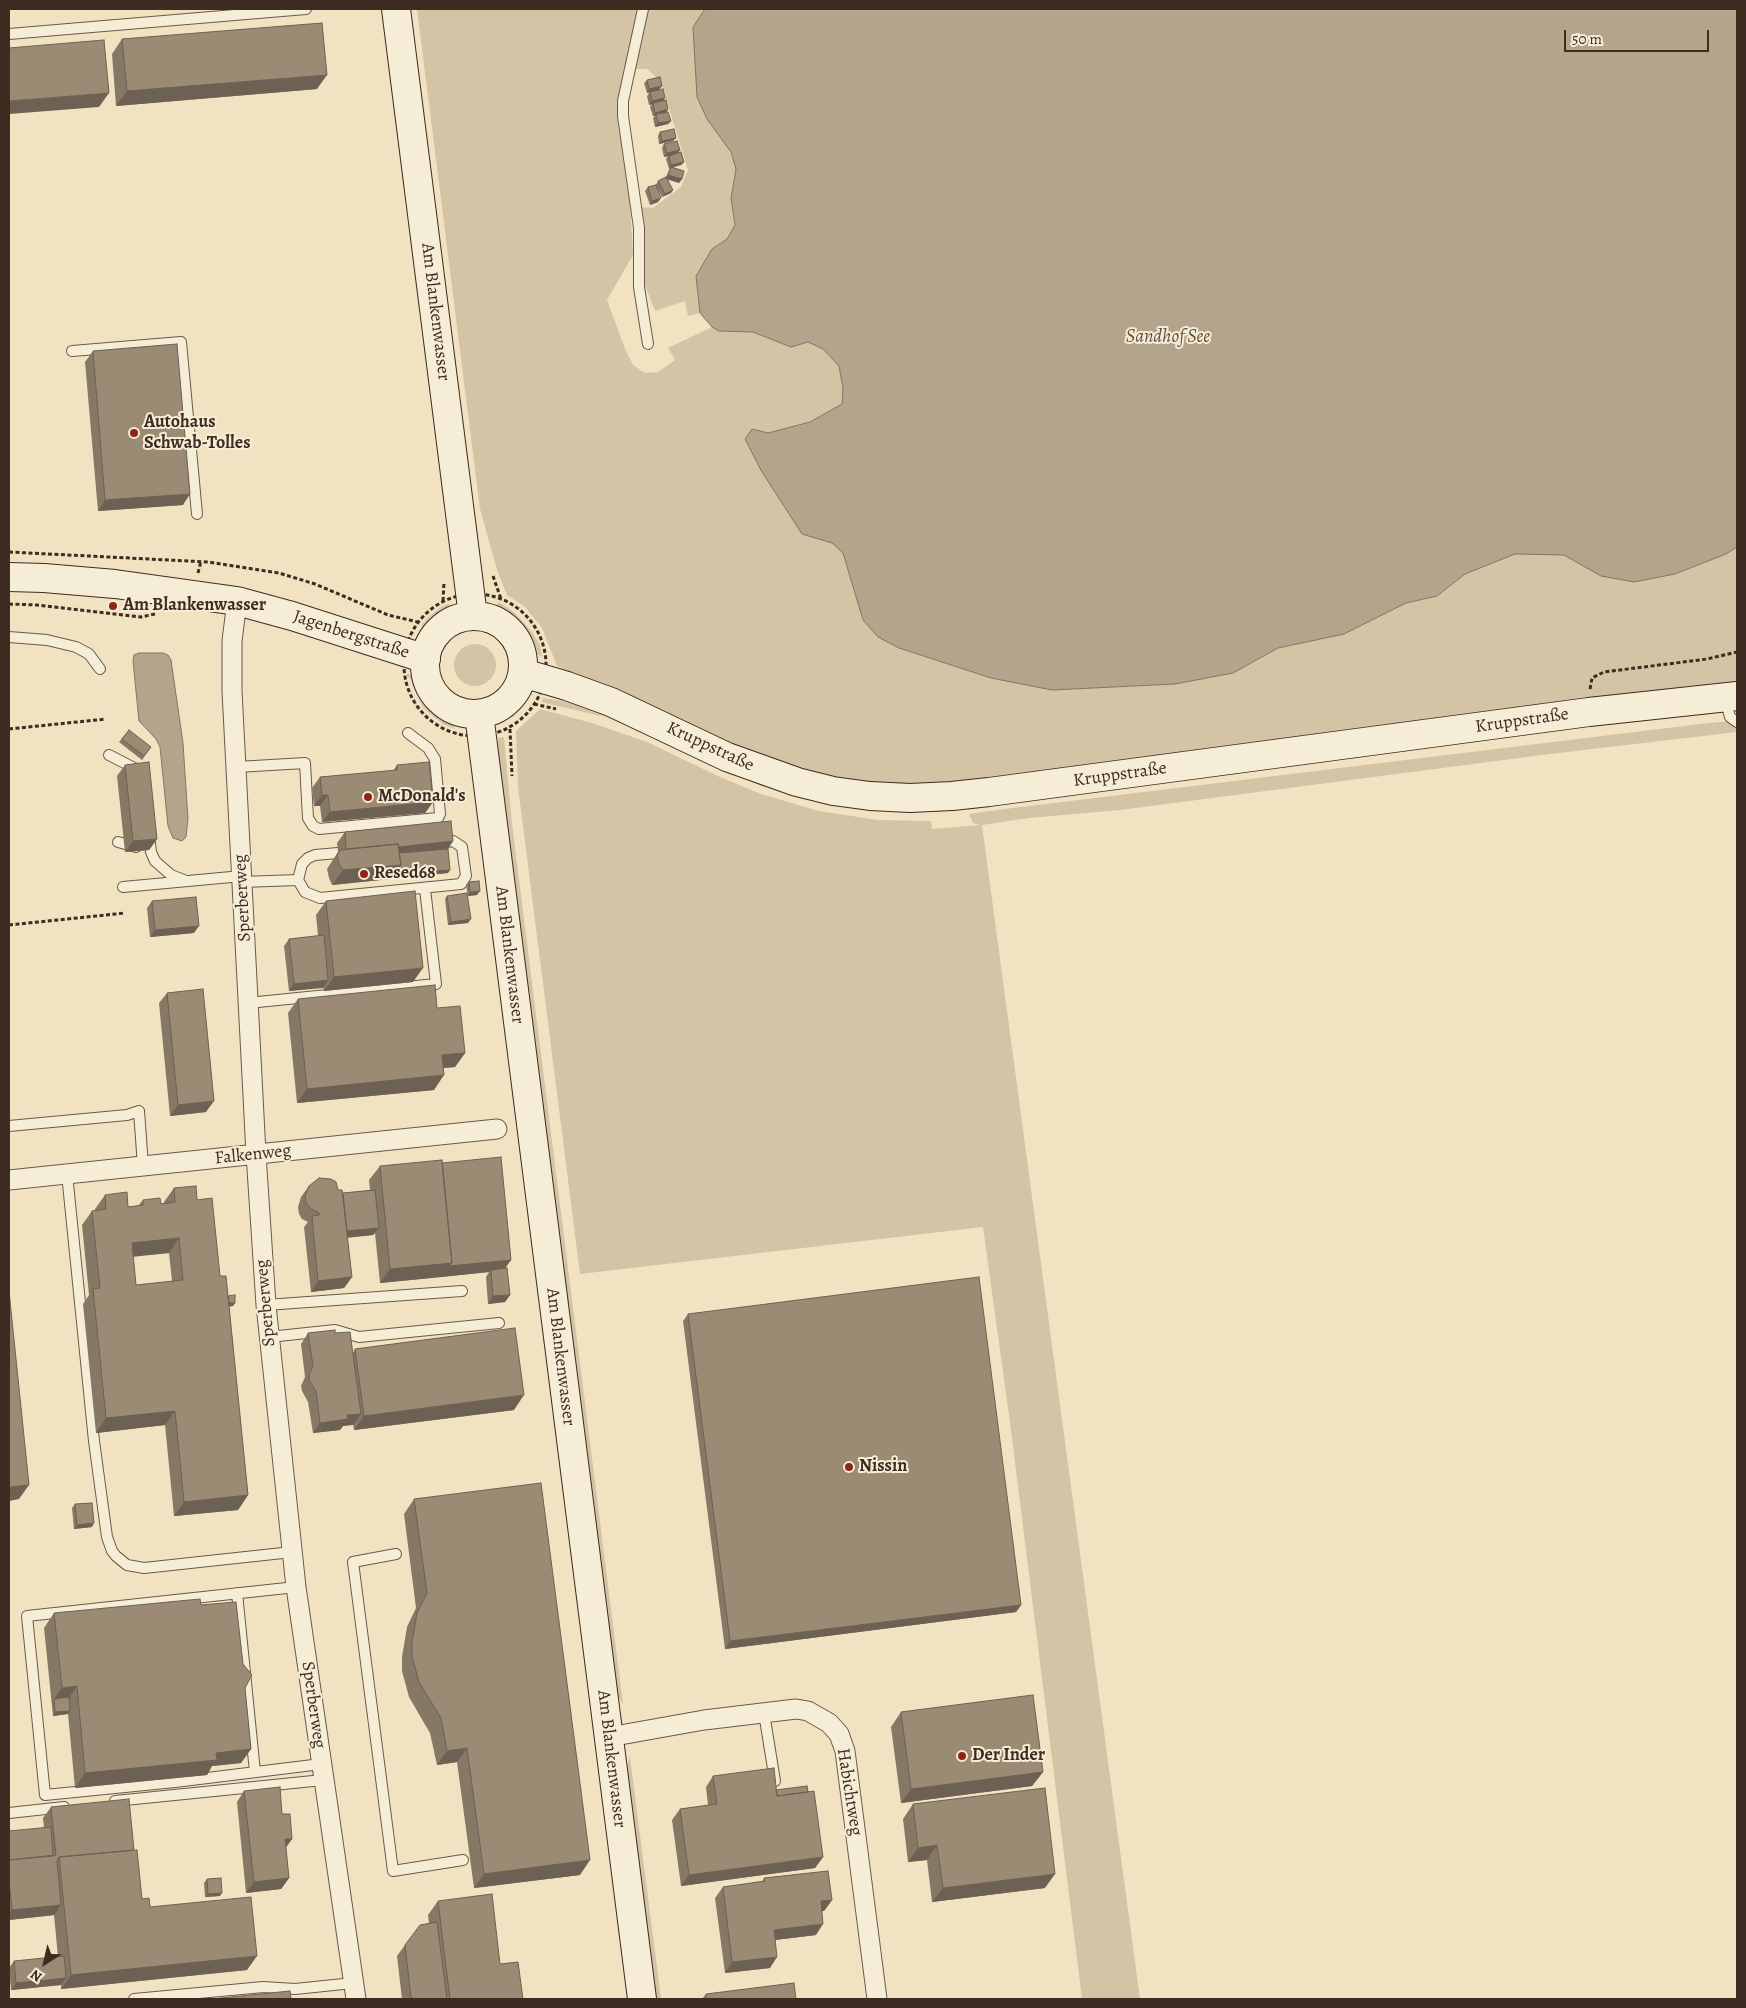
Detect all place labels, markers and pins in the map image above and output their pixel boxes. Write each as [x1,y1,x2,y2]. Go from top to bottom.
place label: Autohaus Schwab-Tolles [144,412,250,454]
marker: Autohaus Schwab-Tolles [128,427,140,439]
place label: Am Blankenwasser [123,595,266,617]
marker: Am Blankenwasser [107,600,119,612]
place label: McDonald's [378,786,466,808]
marker: McDonald's [362,791,374,803]
place label: Resed68 [374,863,436,885]
marker: Resed68 [358,868,370,880]
place label: Nissin [859,1456,907,1478]
marker: Nissin [843,1461,855,1473]
place label: Der Inder [972,1745,1045,1767]
marker: Der Inder [956,1750,968,1762]

